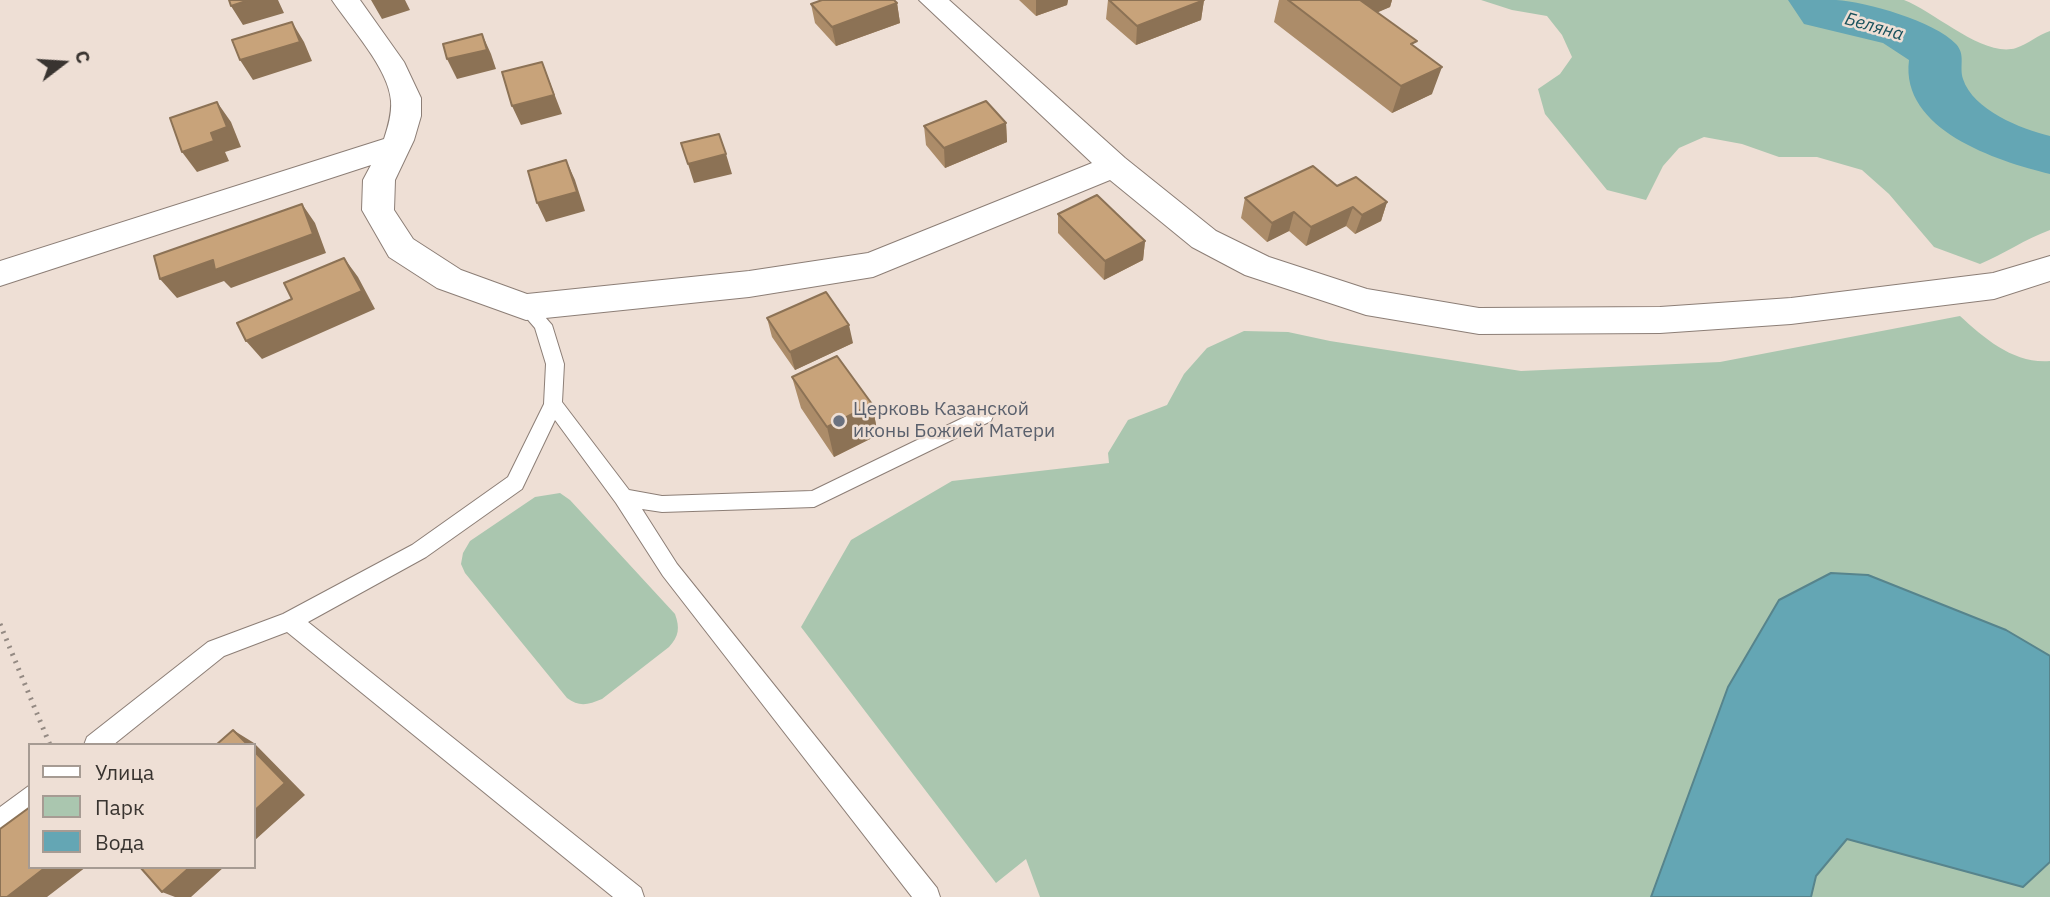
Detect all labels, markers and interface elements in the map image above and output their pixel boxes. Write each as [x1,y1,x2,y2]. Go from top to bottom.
water label: Беляна [1842,8,1906,46]
north arrow [28,28,98,98]
text: С [70,47,96,66]
place label: Церковь Казанской иконы Божией Матери [853,399,1055,443]
marker: Церковь Казанской иконы Божией Матери [831,413,847,429]
legend [28,743,256,869]
text: Улица [95,758,154,786]
text: Парк [95,793,145,821]
text: Вода [95,828,144,856]

